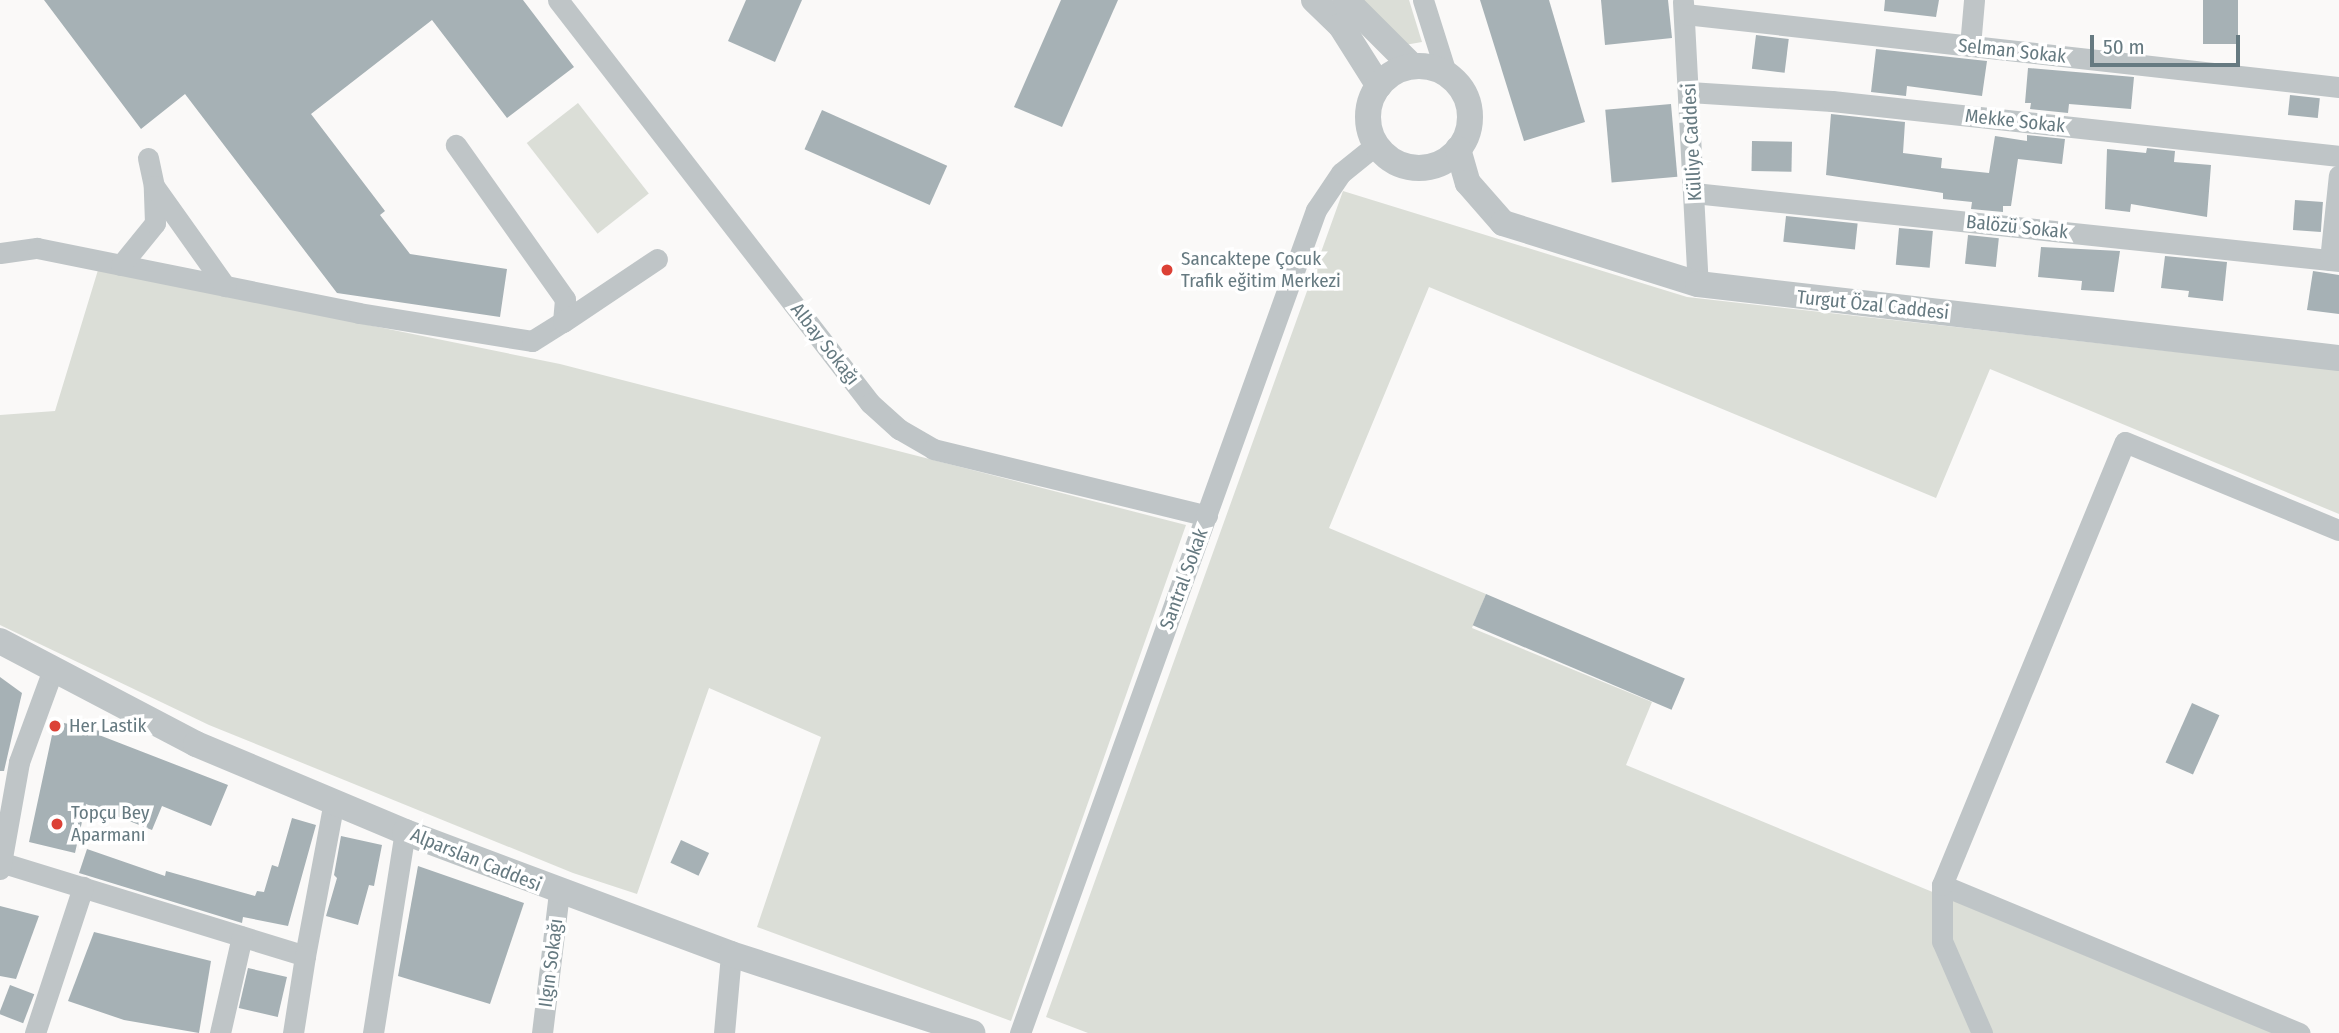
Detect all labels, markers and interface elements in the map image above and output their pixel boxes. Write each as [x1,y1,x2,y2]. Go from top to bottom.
scale bar [2094,21,2244,65]
street label: Selman Sokak [1957,34,2067,68]
text: 50 m [2103,34,2145,60]
street label: Külliye Caddesi [1678,82,1706,202]
street label: Mekke Sokak [1964,104,2066,138]
street label: Balözü Sokak [1965,210,2069,244]
place label: Sancaktepe Çocuk Trafik eğitim Merkezi [1181,248,1341,292]
marker: Sancaktepe Çocuk Trafik eğitim Merkezi [1159,262,1175,278]
street label: Turgut Özal Caddesi [1796,286,1950,324]
street label: Albay Sokağı [786,298,864,390]
street label: Santral Sokak [1155,525,1213,633]
place label: Her Lastik [69,715,146,737]
marker: Her Lastik [47,718,63,734]
place label: Topçu Bey Aparmanı [71,802,149,846]
marker: Topçu Bey Aparmanı [49,816,65,832]
street label: Alparslan Caddesi [407,823,545,897]
street label: Ilgın Sokağı [534,917,568,1009]

